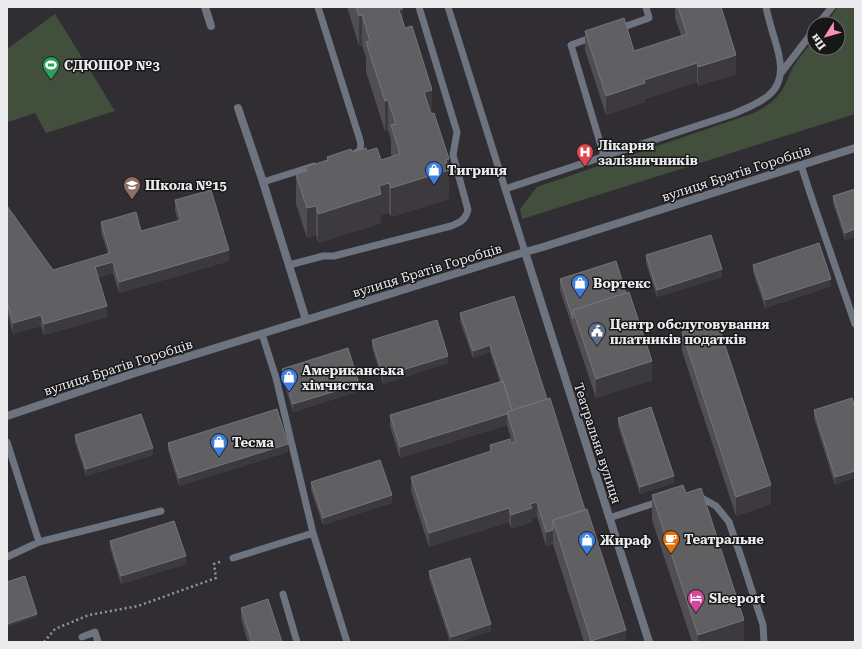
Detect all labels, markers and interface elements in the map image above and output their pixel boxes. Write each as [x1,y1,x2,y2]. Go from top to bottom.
north arrow [806,16,846,56]
text: Пн [808,31,829,52]
sports icon: СДЮШОР №3 [41,55,61,80]
place label: СДЮШОР №3 [64,58,160,73]
place label: Лікарня залізничників [598,138,698,168]
hospital icon: Лікарня залізничників [575,142,595,167]
street label: вулиця Братів Горобців [660,142,813,205]
shop icon: Тигриця [424,160,444,185]
place label: Тигриця [447,163,507,178]
school or university icon: Школа №15 [122,175,142,200]
place label: Школа №15 [145,178,227,193]
street label: вулиця Братів Горобців [350,241,504,300]
shop icon: Вортекс [570,273,590,298]
place label: Вортекс [593,276,651,291]
place label: Центр обслуговування платників податків [610,317,769,347]
public building icon: Центр обслуговування платників податків [587,321,607,346]
street label: вулиця Братів Горобців [42,336,195,399]
place label: Американська хімчистка [302,363,404,393]
shop icon: Американська хімчистка [279,367,299,392]
street label: Театральна вулиця [571,381,624,505]
shop icon: Тесма [209,432,229,457]
place label: Тесма [232,435,274,450]
cafe icon: Театральне [661,529,681,554]
shop icon: Жираф [577,530,597,555]
place label: Театральне [684,532,764,547]
place label: Жираф [600,533,651,548]
hotel icon: Sleeport [686,588,706,613]
place label: Sleeport [709,591,766,606]

